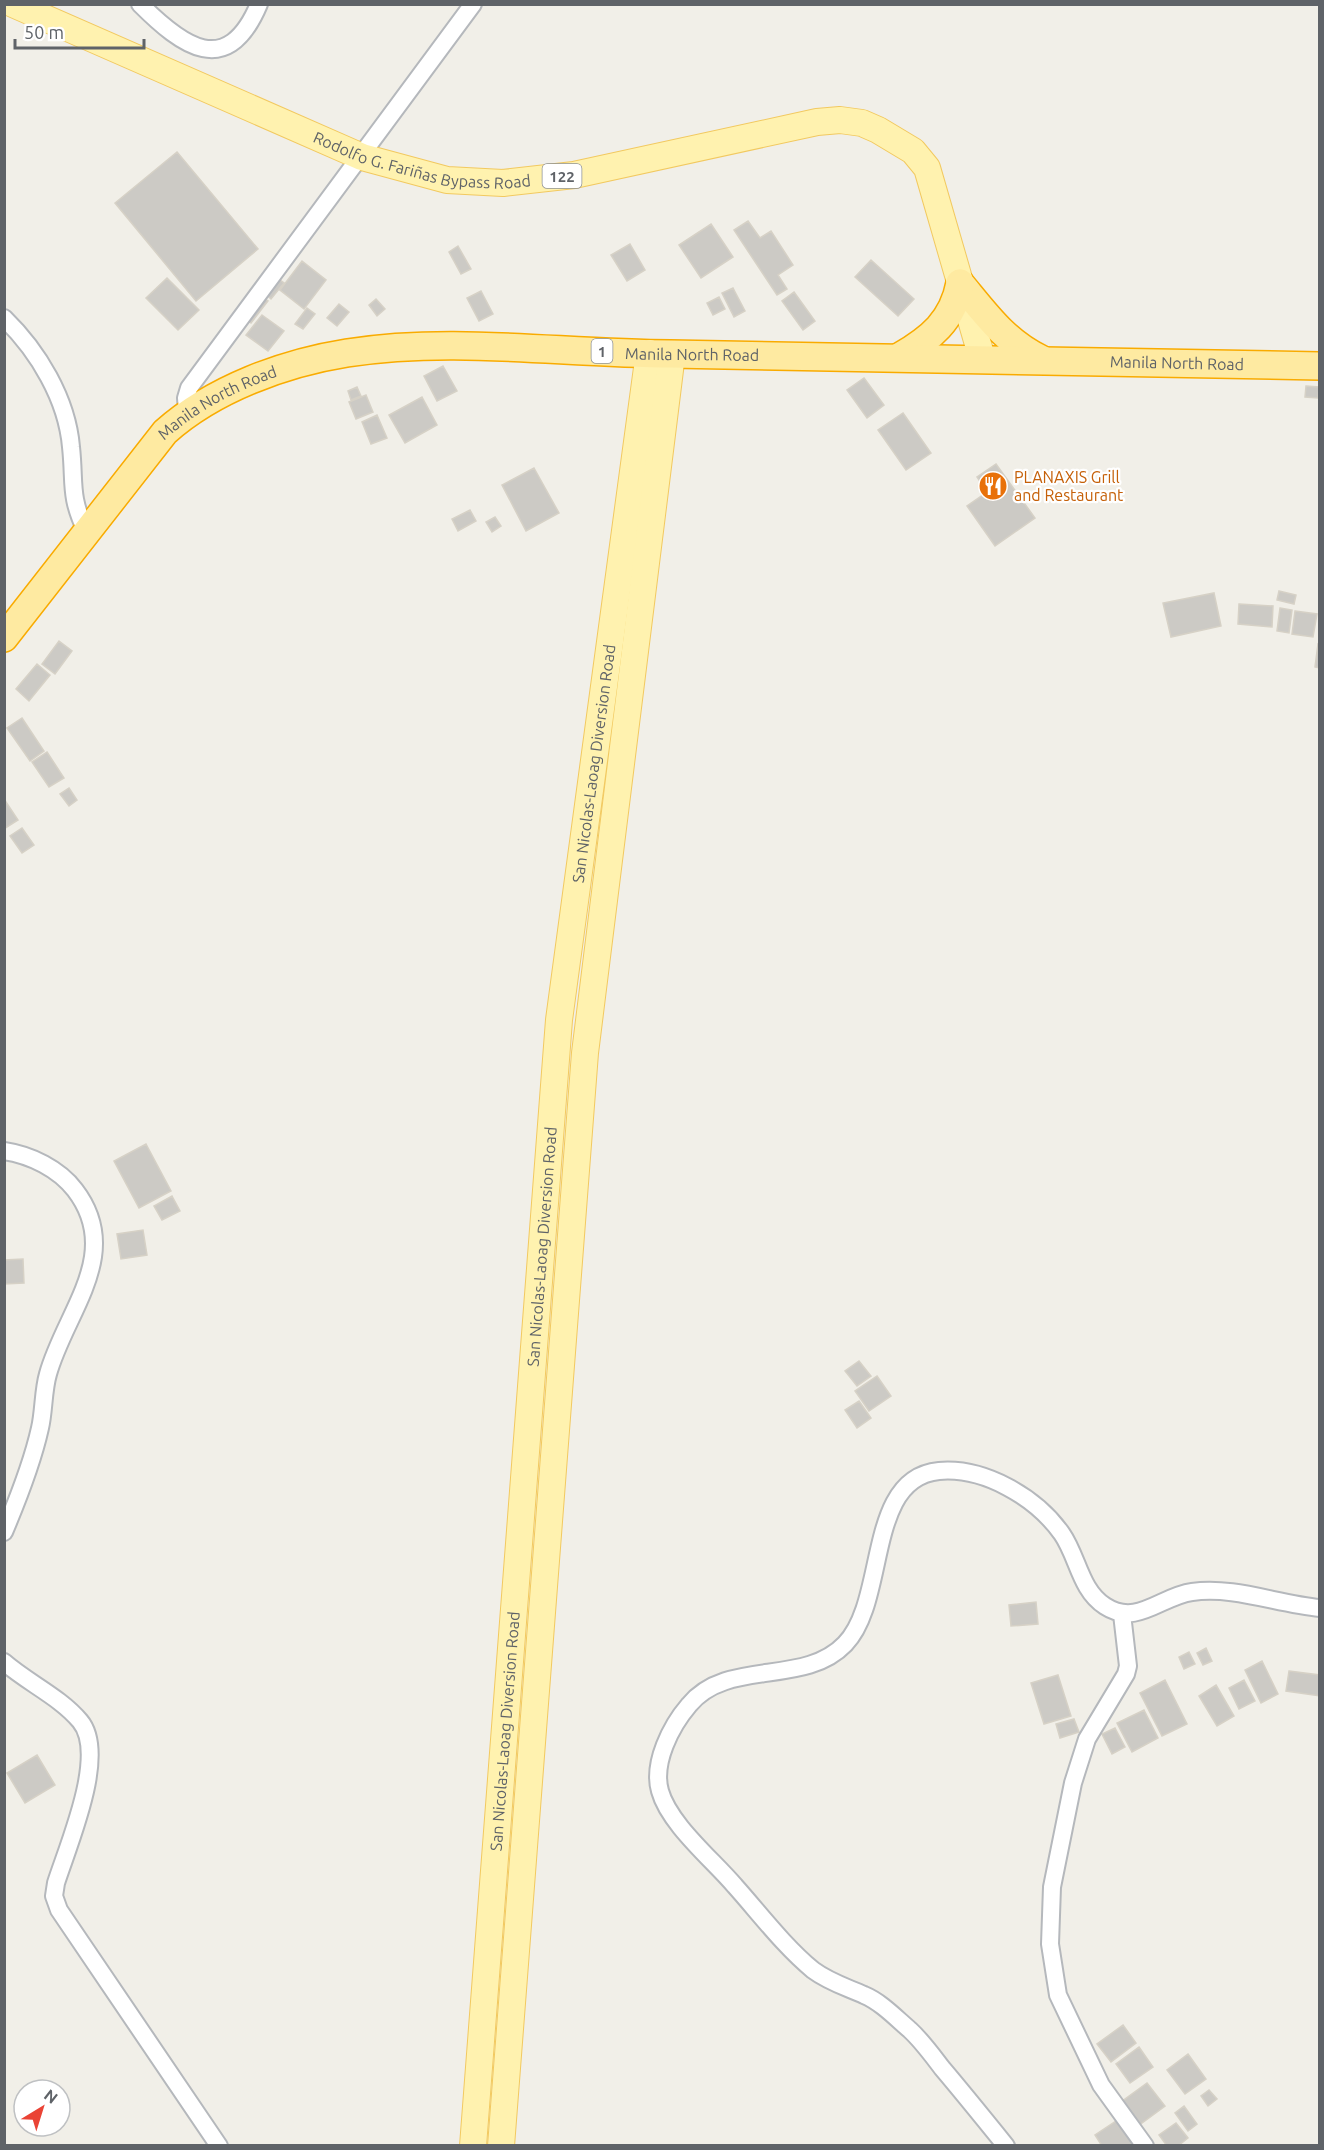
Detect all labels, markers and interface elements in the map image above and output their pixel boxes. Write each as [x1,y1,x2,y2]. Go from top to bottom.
scale bar [15,12,144,50]
text: 50 m [24,22,64,42]
street label: Rodolfo G. Fariñas Bypass Road [311,128,532,192]
road number: 122 [542,164,582,188]
road number: 1 [592,339,612,363]
street label: Manila North Road [625,344,759,364]
street label: Manila North Road [1110,352,1244,373]
street label: Manila North Road [154,362,279,443]
place label: PLANAXIS Grill and Restaurant [1014,468,1124,504]
restaurant icon: PLANAXIS Grill and Restaurant [977,470,1009,502]
street label: San Nicolas-Laoag Diversion Road [569,643,619,884]
street label: San Nicolas-Laoag Diversion Road [524,1126,560,1367]
street label: San Nicolas-Laoag Diversion Road [487,1611,523,1852]
north arrow [12,2078,72,2138]
text: N [41,2085,61,2107]

